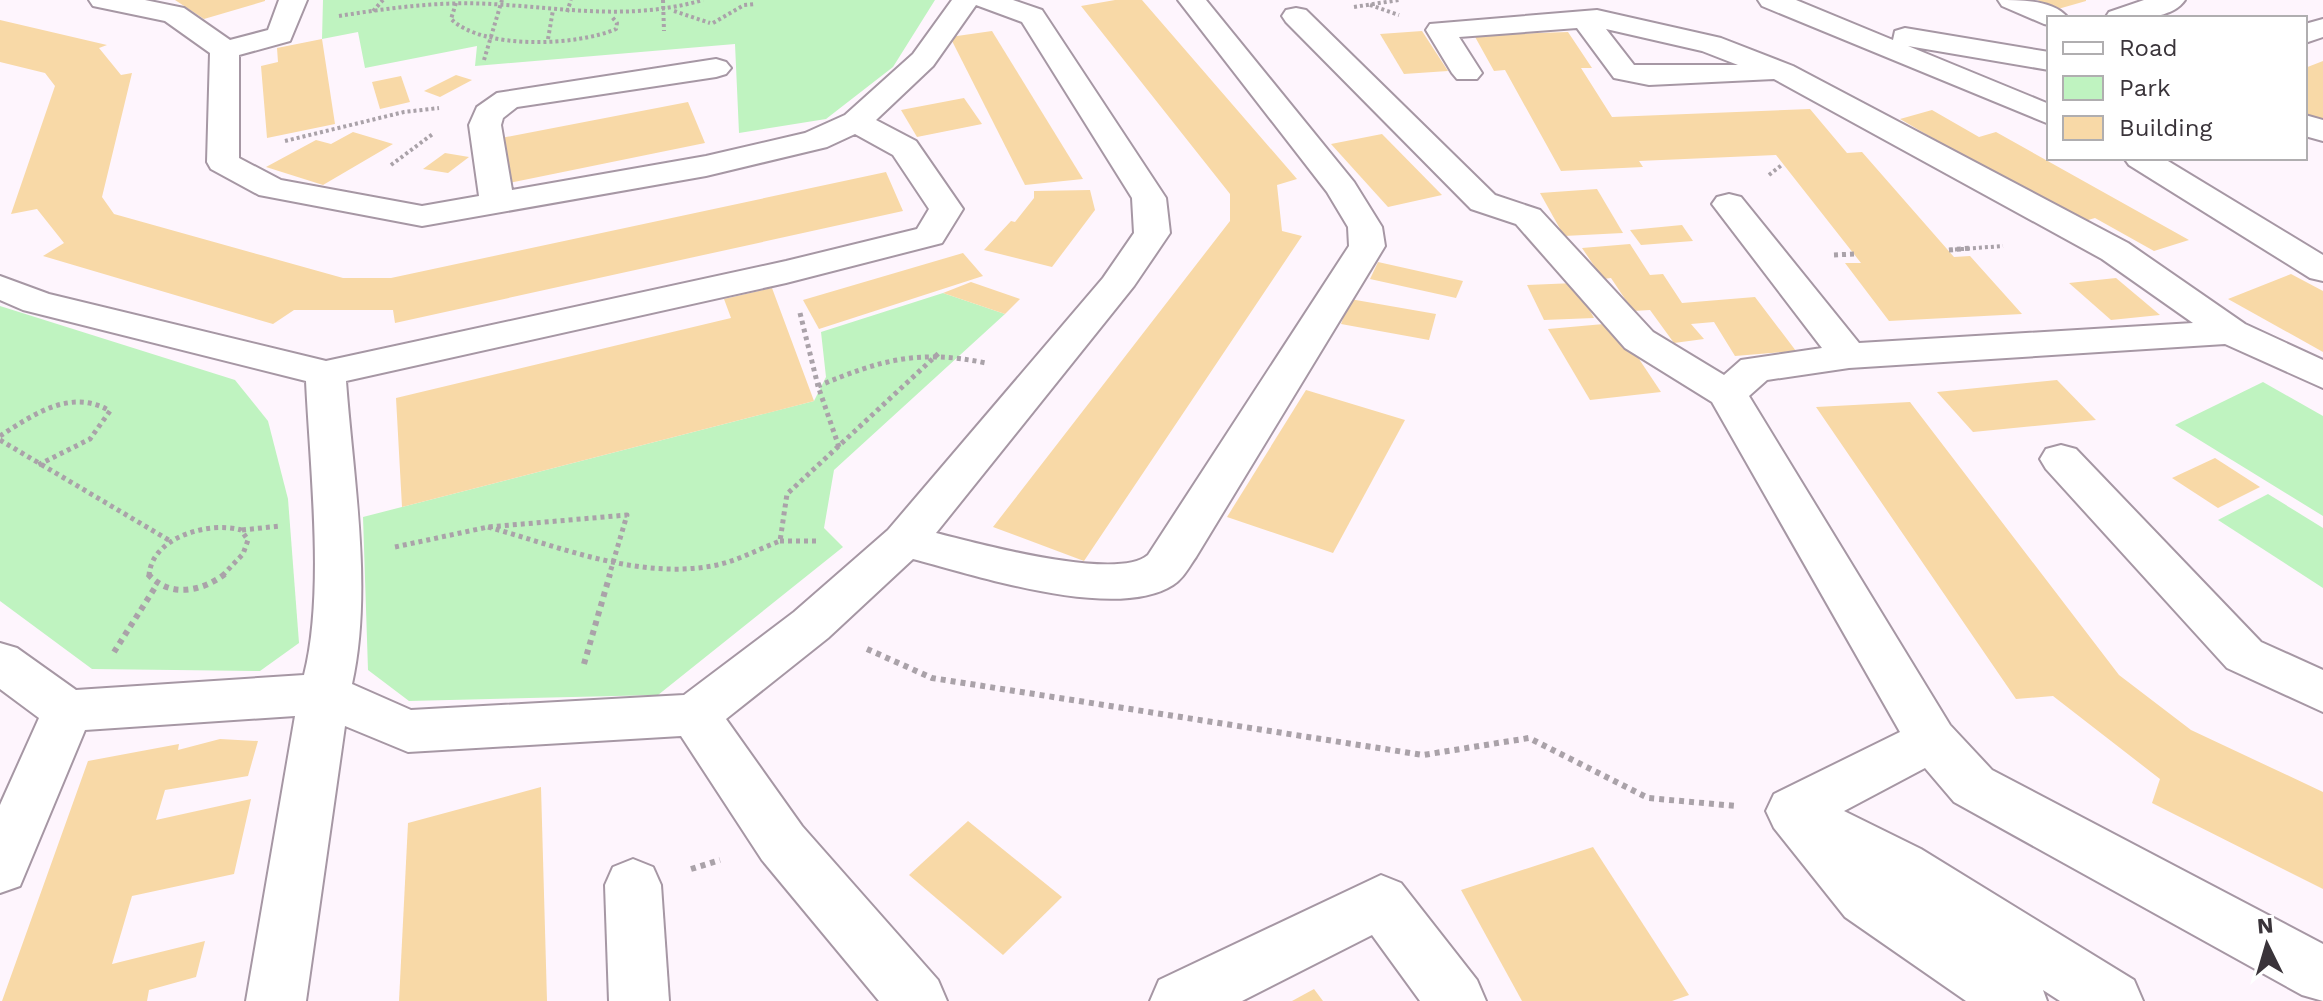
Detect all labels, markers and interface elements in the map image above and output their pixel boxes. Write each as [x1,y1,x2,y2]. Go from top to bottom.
legend [2047,16,2307,160]
text: Road [2119,34,2178,62]
text: Park [2119,74,2171,102]
text: Building [2119,114,2212,142]
north arrow [2227,905,2307,985]
text: N [2256,912,2275,939]

